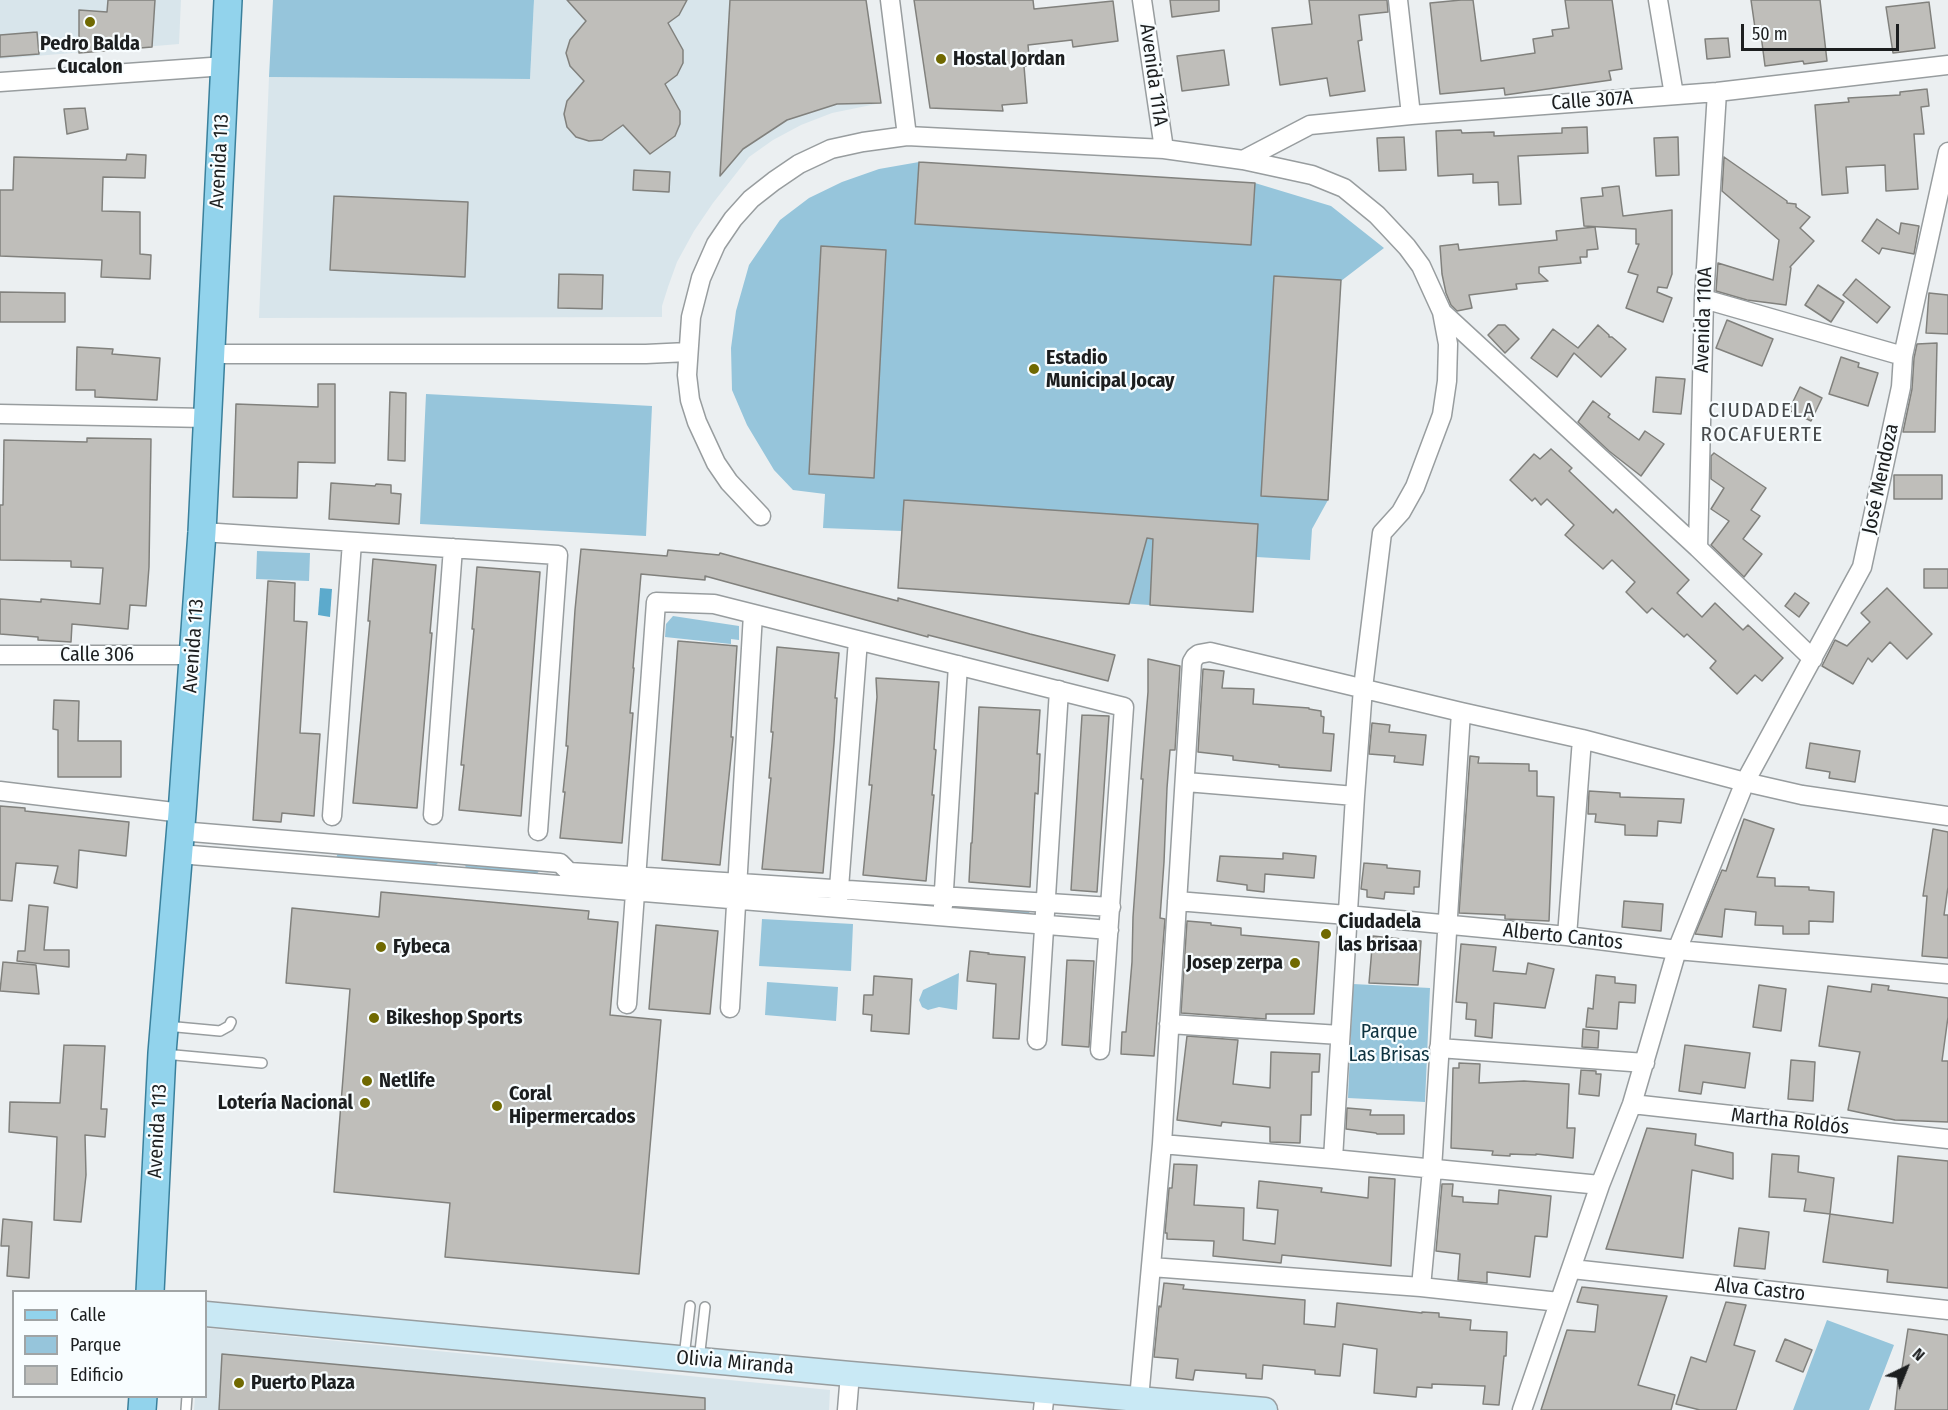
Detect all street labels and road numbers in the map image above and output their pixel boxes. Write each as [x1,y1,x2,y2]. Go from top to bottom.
street label: Avenida 111A [1134,22,1172,128]
street label: Calle 307A [1550,86,1634,116]
street label: Avenida 113 [206,113,234,209]
street label: Avenida 110A [1690,266,1718,374]
street label: José Mendoza [1858,422,1904,536]
street label: Avenida 113 [179,598,209,694]
street label: Calle 306 [60,643,134,667]
street label: Alberto Cantos [1502,919,1624,955]
street label: Avenida 113 [144,1083,172,1179]
street label: Martha Roldós [1730,1104,1850,1140]
street label: Alva Castro [1714,1273,1806,1307]
street label: Olivia Miranda [675,1346,795,1380]

